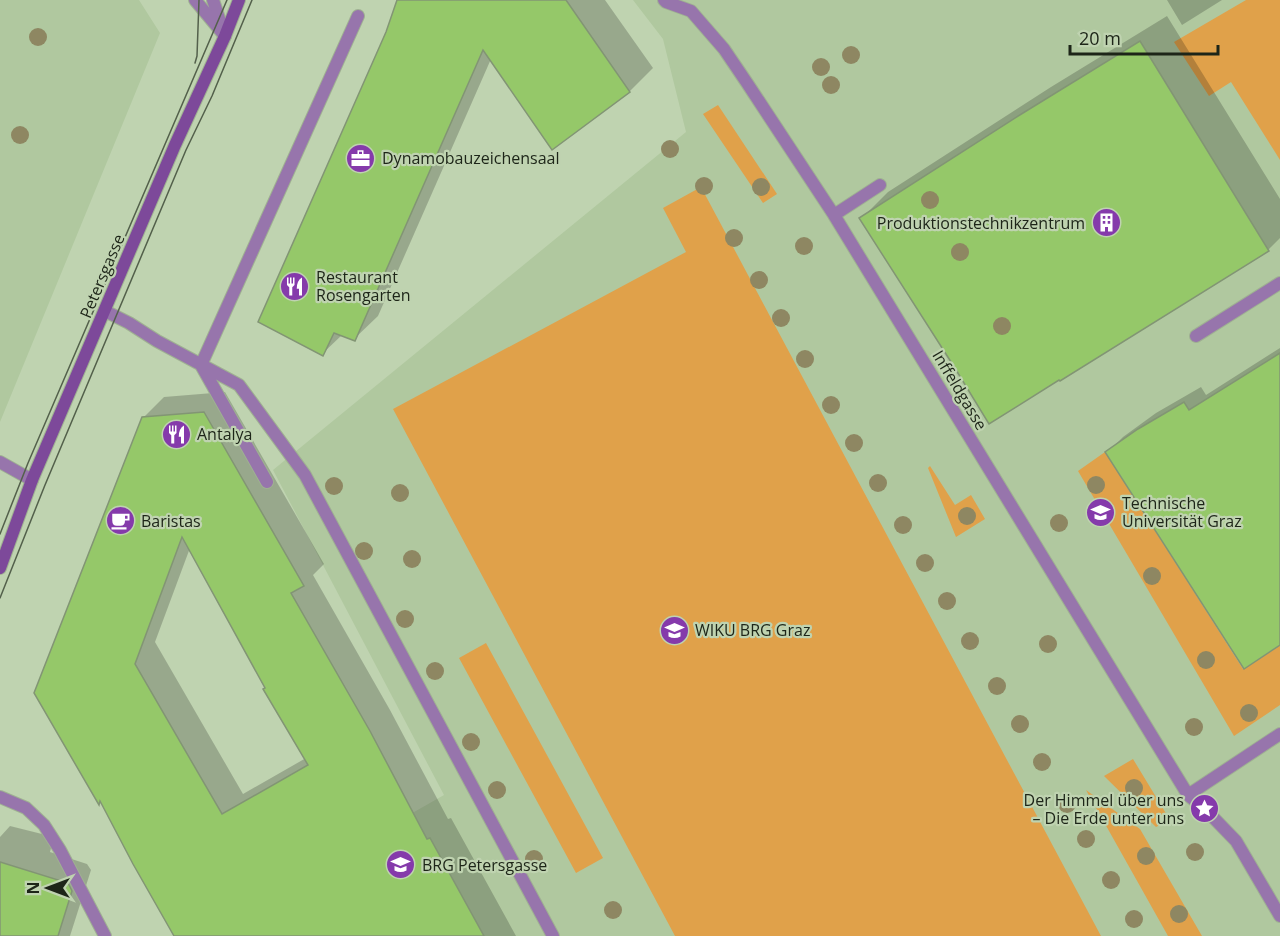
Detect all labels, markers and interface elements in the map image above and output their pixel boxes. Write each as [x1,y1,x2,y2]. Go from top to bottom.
scale bar [1070,18,1218,56]
text: 20 m [1079,26,1121,50]
office icon: Dynamobauzeichensaal [345,142,377,174]
place label: Dynamobauzeichensaal [382,147,560,169]
building icon: Produktionstechnikzentrum [1090,207,1122,239]
place label: Produktionstechnikzentrum [877,212,1085,234]
street label: Petersgasse [74,231,130,321]
place label: Restaurant Rosengarten [316,266,411,306]
restaurant icon: Restaurant Rosengarten [279,270,311,302]
street label: Inffeldgasse [927,346,993,434]
restaurant icon: Antalya [160,418,192,450]
place label: Antalya [197,423,252,445]
place label: Technische Universität Graz [1122,492,1242,532]
school or university icon: Technische Universität Graz [1085,496,1117,528]
cafe icon: Baristas [104,505,136,537]
place label: Baristas [141,510,201,532]
school or university icon: WIKU BRG Graz [658,614,690,646]
place label: WIKU BRG Graz [695,619,810,641]
place label: Der Himmel über uns – Die Erde unter uns [1024,789,1184,829]
place icon: Der Himmel über uns – Die Erde unter uns [1189,793,1221,825]
school or university icon: BRG Petersgasse [385,849,417,881]
place label: BRG Petersgasse [422,854,547,876]
north arrow [18,858,78,918]
text: N [22,881,44,895]

